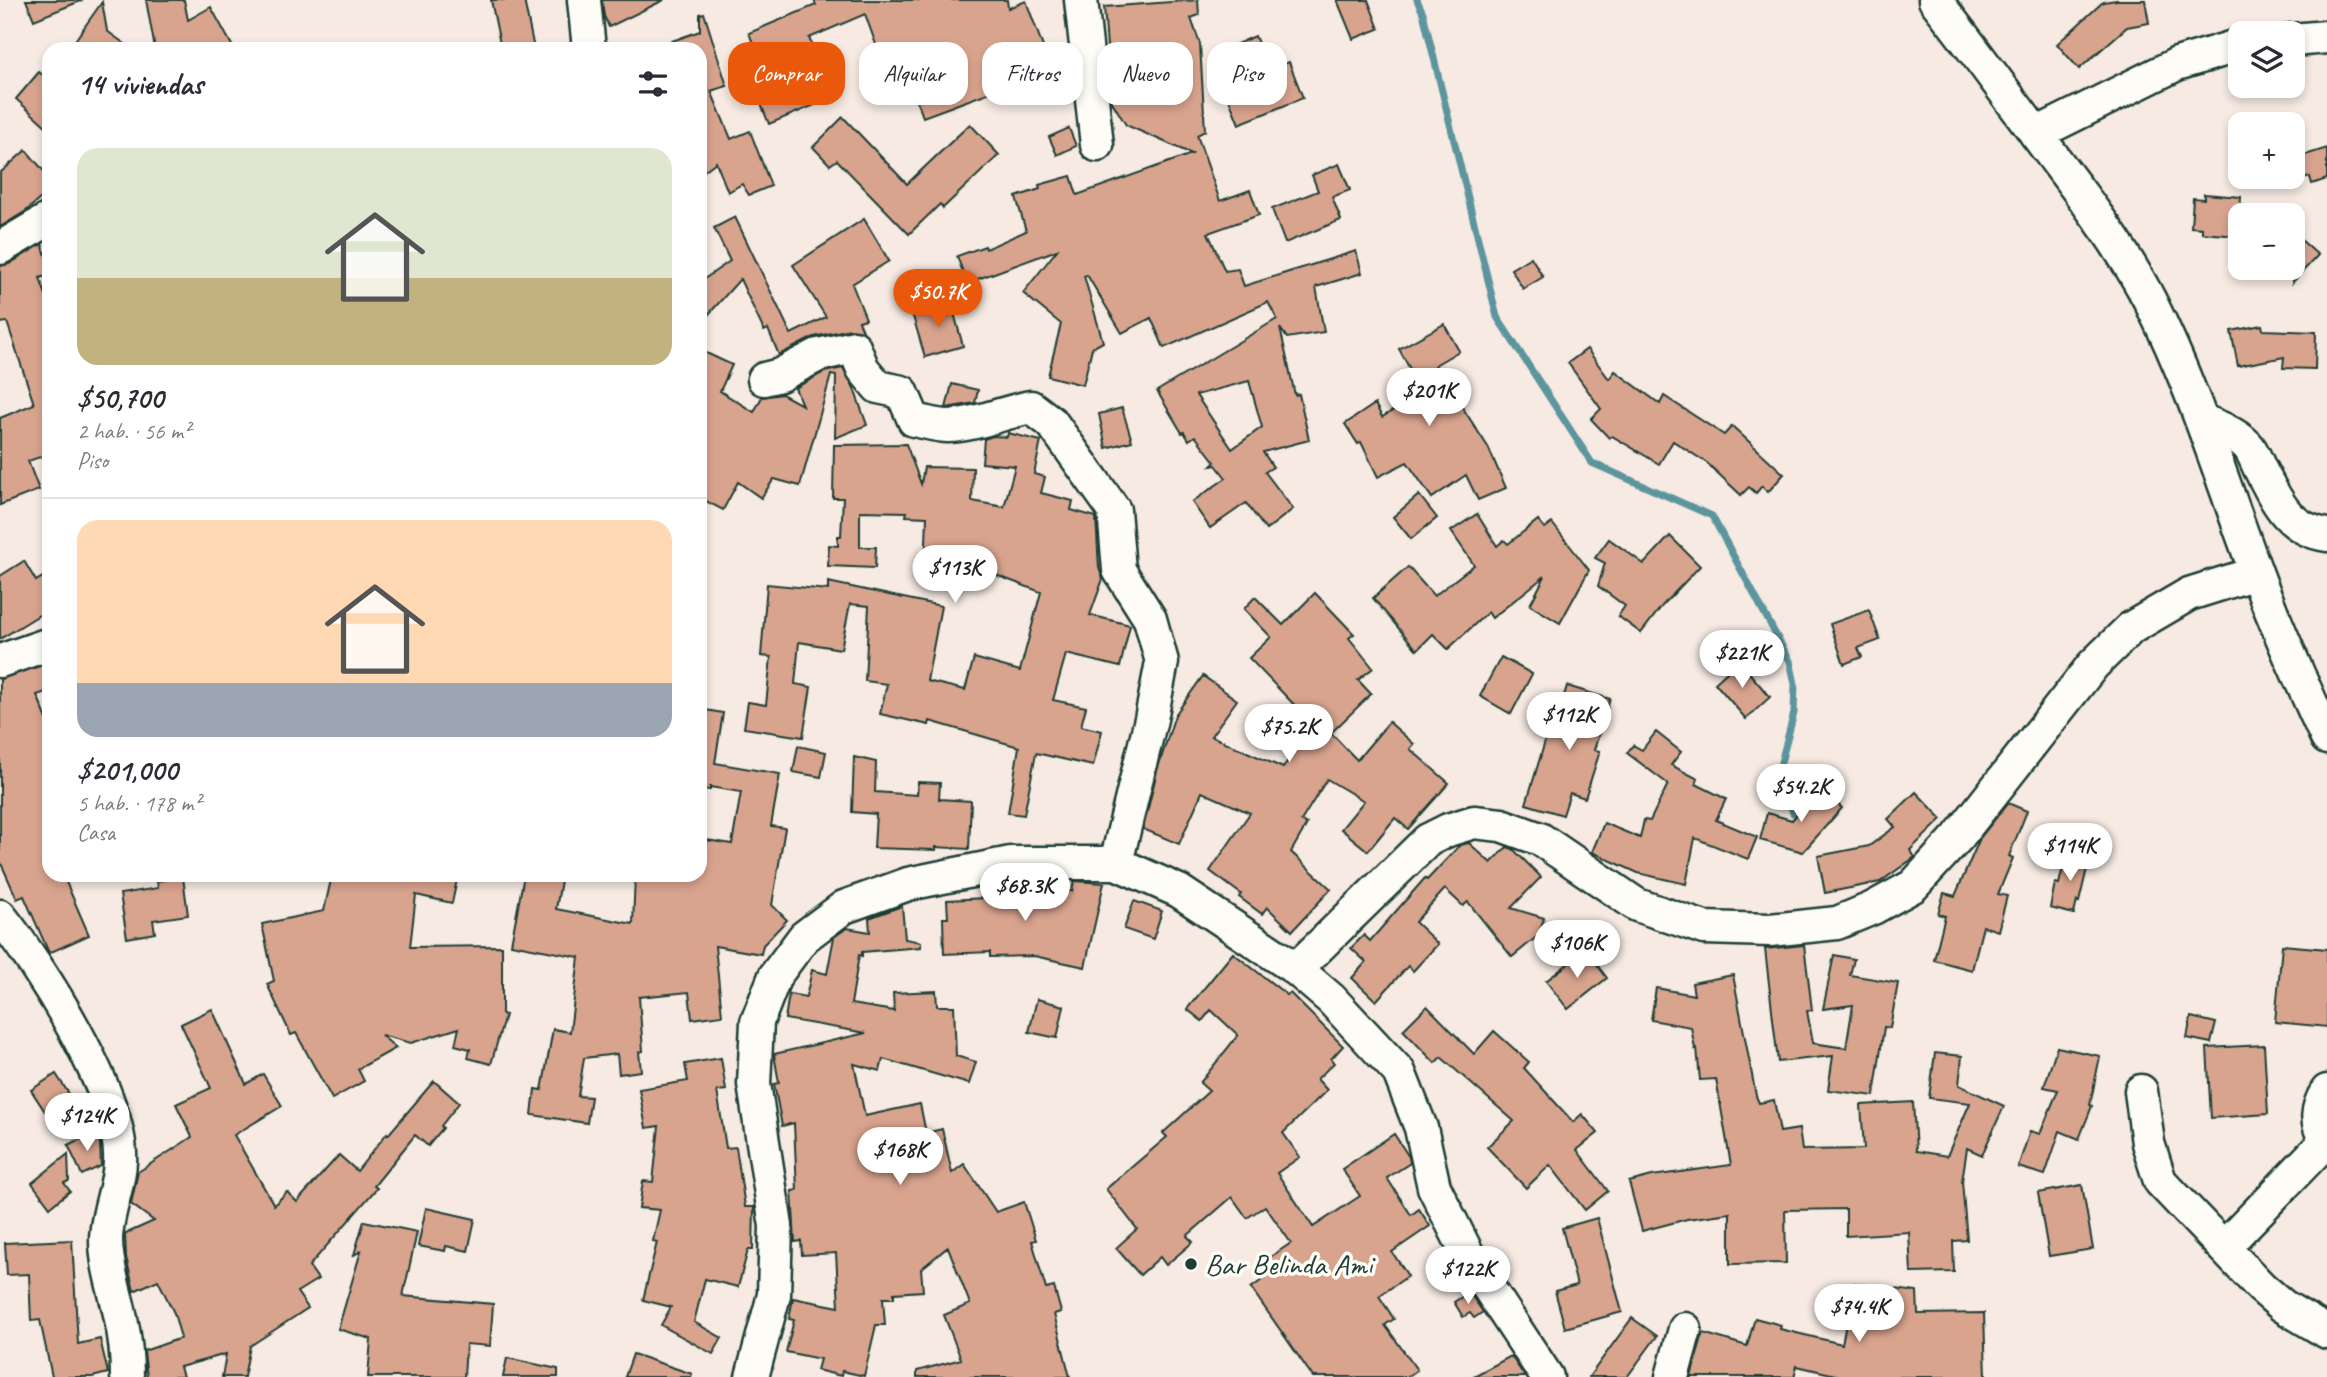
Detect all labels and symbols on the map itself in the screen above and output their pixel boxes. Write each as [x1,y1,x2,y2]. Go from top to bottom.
pin: $50.7K [881,270,995,329]
pin: $201K [1380,368,1478,428]
pin: $113K [906,546,1004,605]
pin: $221K [1693,630,1791,690]
pin: $112K [1520,692,1618,752]
pin: $75.2K [1232,704,1346,764]
pin: $54.2K [1744,764,1858,824]
pin: $114K [2021,824,2119,883]
pin: $68.3K [968,864,1082,923]
pin: $106K [1528,920,1626,980]
pin: $124K [38,1094,136,1153]
pin: $168K [851,1128,949,1187]
place label: Bar Belinda Ami [1205,1245,1376,1283]
pin: $122K [1419,1246,1517,1306]
marker: Bar Belinda Ami [1183,1256,1199,1272]
pin: $74.4K [1802,1284,1916,1344]

